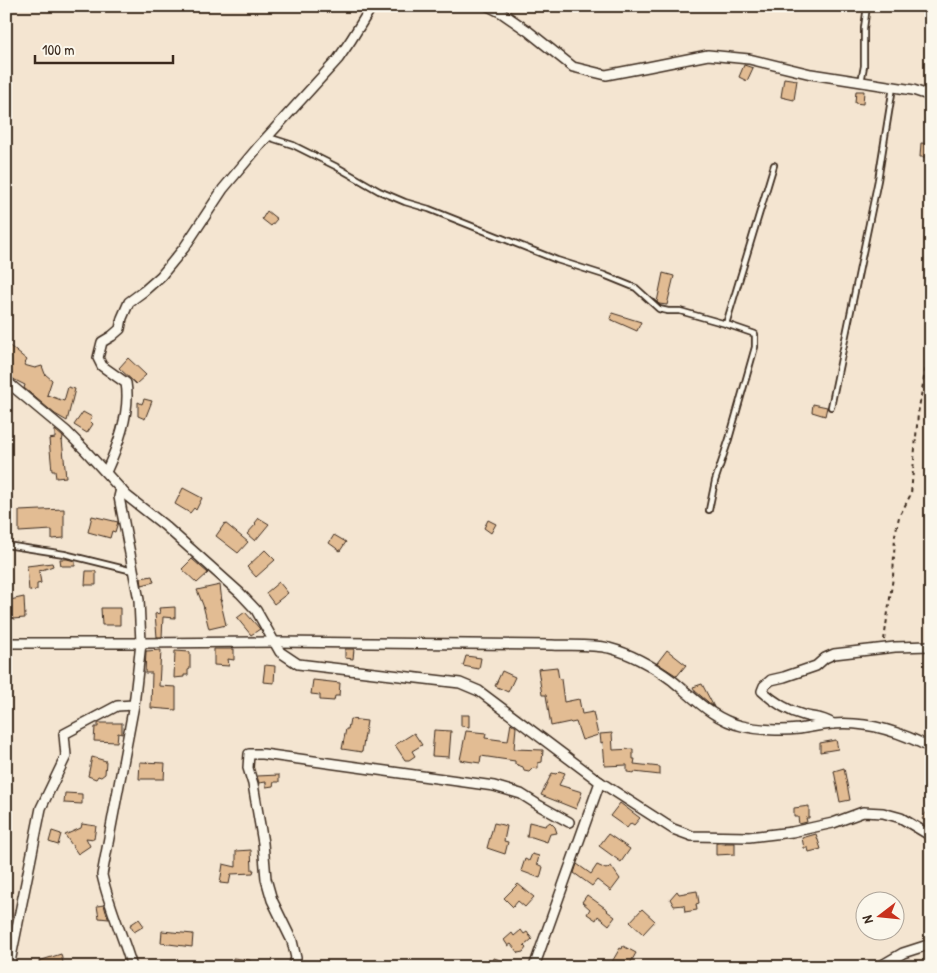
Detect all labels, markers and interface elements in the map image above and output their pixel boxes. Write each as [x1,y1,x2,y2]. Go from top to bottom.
scale bar [35,32,172,64]
text: 100 m [42,39,75,60]
north arrow [854,890,904,940]
text: N [857,913,877,926]

